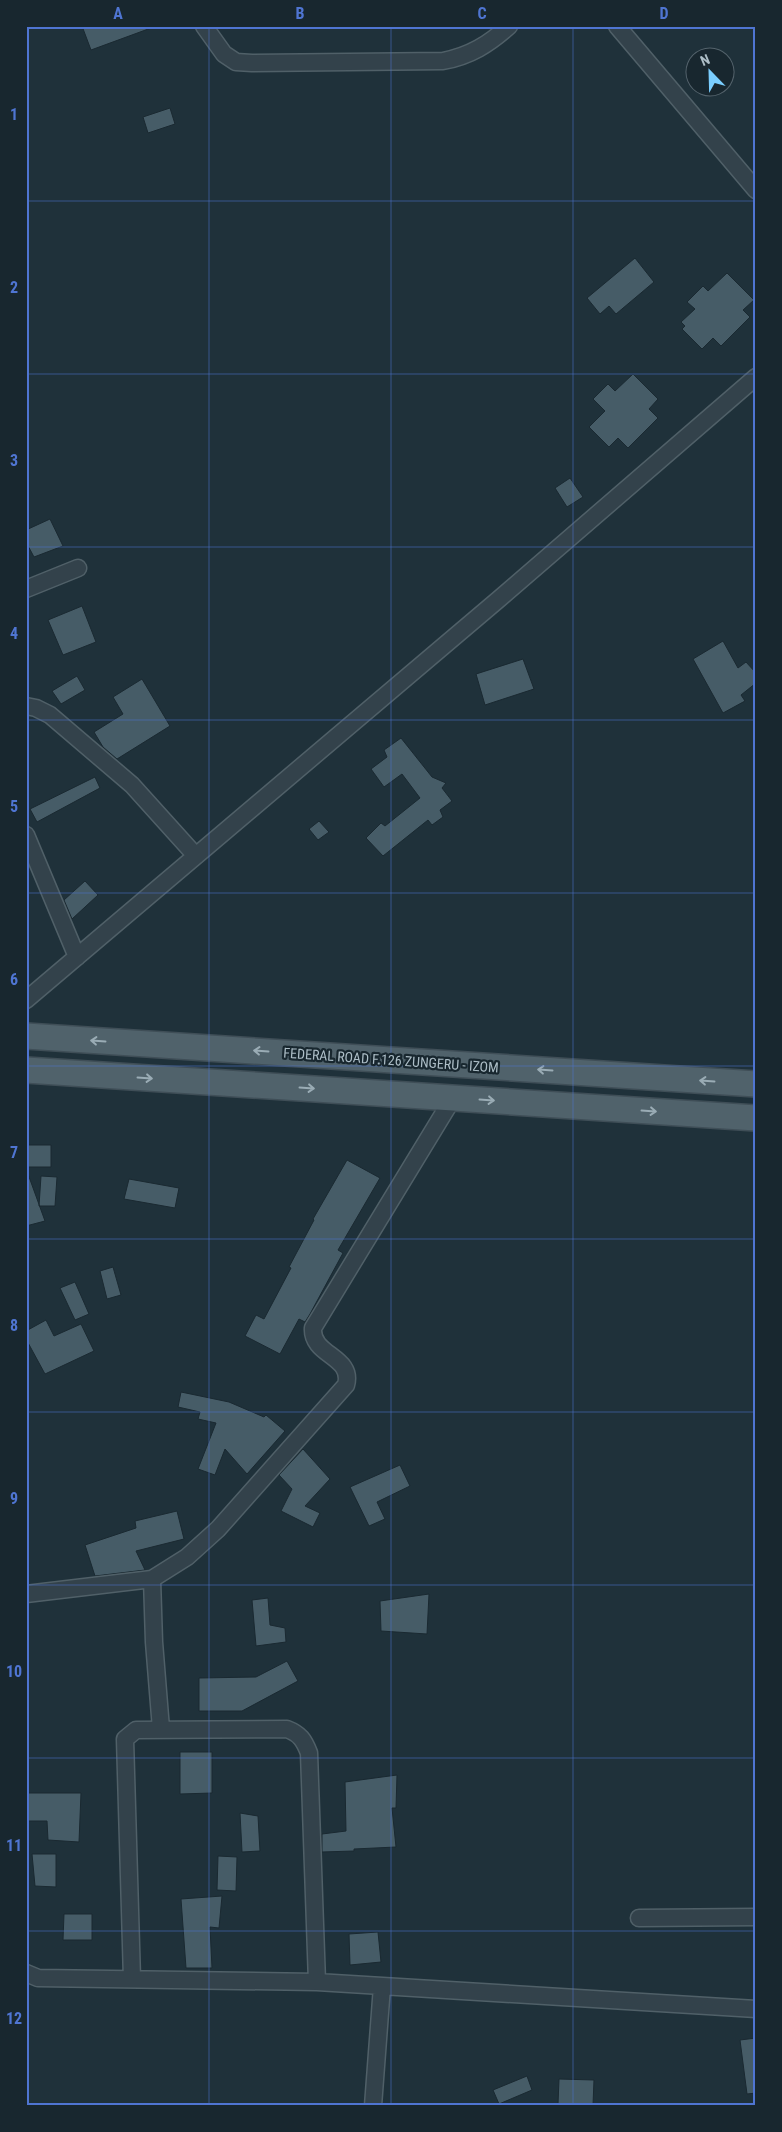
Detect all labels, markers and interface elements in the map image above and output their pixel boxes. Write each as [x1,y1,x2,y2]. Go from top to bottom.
text: A [113,4,123,23]
text: B [296,4,305,23]
text: C [477,4,487,23]
text: D [659,4,669,23]
north arrow [684,48,734,98]
text: N [698,51,712,69]
text: 1 [10,105,18,124]
text: 2 [10,278,18,297]
text: 3 [10,451,18,470]
text: 4 [10,624,18,643]
text: 5 [10,797,18,816]
text: 6 [10,970,18,989]
one-way arrow [91,1036,107,1045]
street label: FEDERAL ROAD F.126 ZUNGERU - IZOM [283,1044,499,1076]
one-way arrow [253,1047,269,1056]
one-way arrow [537,1066,553,1075]
one-way arrow [136,1073,152,1082]
one-way arrow [699,1076,715,1086]
one-way arrow [299,1084,315,1093]
one-way arrow [478,1096,494,1105]
one-way arrow [640,1106,656,1116]
text: 7 [10,1143,18,1162]
text: 8 [10,1316,18,1335]
text: 9 [10,1489,18,1508]
text: 10 [6,1662,22,1681]
text: 11 [6,1836,22,1855]
text: 12 [6,2009,22,2028]

